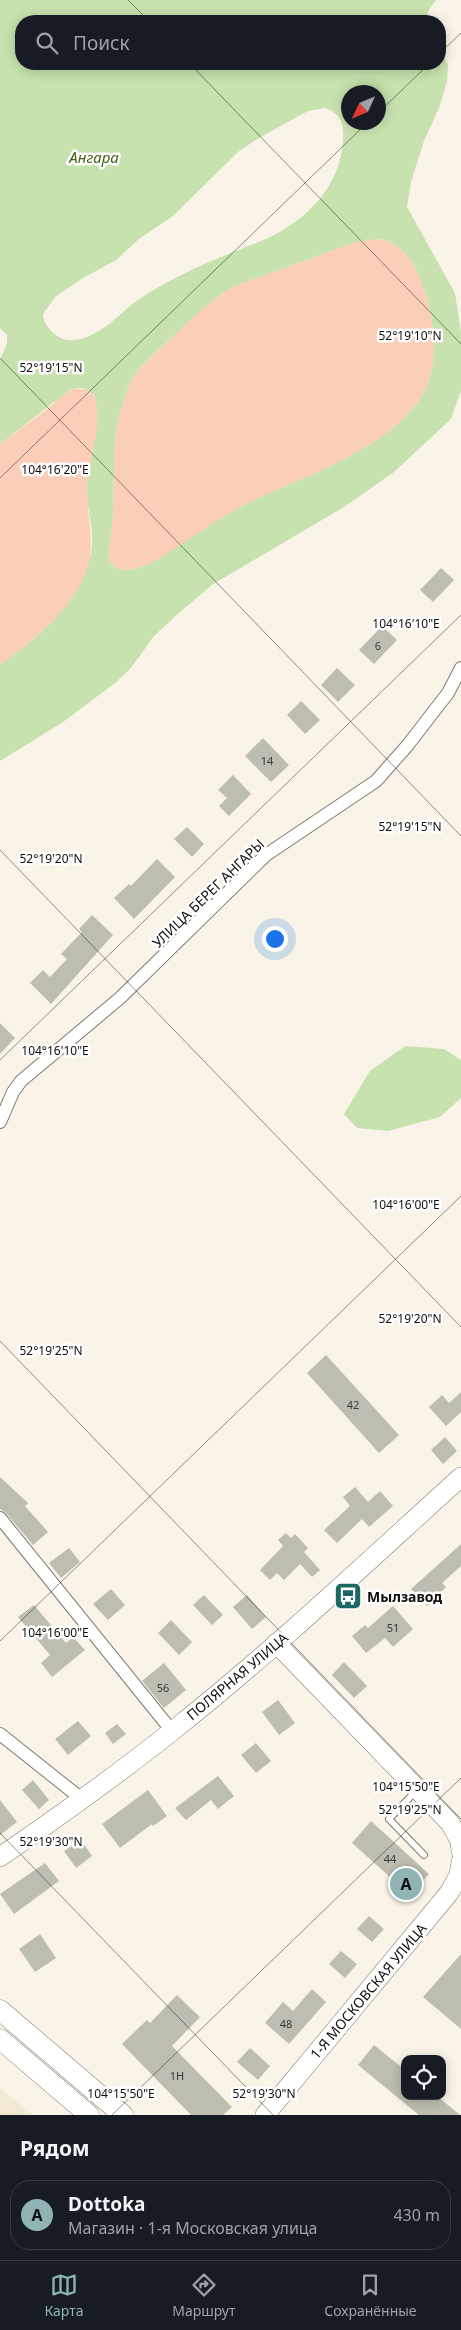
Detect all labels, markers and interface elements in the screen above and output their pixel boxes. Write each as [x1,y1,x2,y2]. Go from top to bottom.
search box [15,15,446,70]
icon: search [33,29,61,57]
text: Поиск [73,30,129,56]
north arrow [341,85,386,130]
water label: Ангара [68,147,119,167]
text: 52°19'10"N [378,327,442,344]
text: 52°19'15"N [19,359,83,376]
text: 104°16'20"E [21,461,89,478]
text: 104°16'10"E [372,615,440,632]
house number: 6 [375,638,381,653]
house number: 14 [261,753,274,768]
text: 52°19'15"N [378,818,442,835]
street label: УЛИЦА БЕРЕГ АНГАРЫ [148,834,268,952]
text: 52°19'20"N [19,850,83,867]
your location [262,926,288,952]
text: 104°16'10"E [21,1042,89,1059]
text: 104°16'00"E [372,1196,440,1213]
text: 52°19'20"N [378,1310,442,1327]
text: 52°19'25"N [19,1342,83,1359]
house number: 42 [347,1397,359,1412]
bus stop icon: Мылзавод [333,1581,363,1611]
place label: Мылзавод [367,1587,442,1606]
house number: 51 [387,1620,399,1635]
text: 104°16'00"E [21,1624,89,1641]
street label: ПОЛЯРНАЯ УЛИЦА [182,1628,292,1724]
house number: 56 [157,1680,169,1695]
text: 104°15'50"E [372,1778,440,1795]
text: 52°19'25"N [378,1801,442,1818]
text: 52°19'30"N [19,1833,83,1850]
house number: 44 [384,1851,397,1866]
pin: A [390,1865,422,1903]
street label: 1-Я МОСКОВСКАЯ УЛИЦА [305,1919,431,2063]
house number: 48 [280,2016,292,2031]
map controls [401,2055,446,2100]
button: locate [401,2055,446,2100]
house number: 1Н [170,2068,184,2083]
text: 104°15'50"E [87,2085,155,2102]
text: 52°19'30"N [232,2085,296,2102]
text: Рядом [20,2134,90,2162]
text: Dottoka [68,2191,145,2217]
text: A [31,2204,43,2226]
text: 430 m [393,2204,440,2226]
text: Магазин · 1-я Московская улица [68,2217,318,2239]
tab: Карта [44,2271,83,2320]
tab: Маршрут [172,2271,236,2320]
tab: Сохранённые [324,2271,417,2320]

